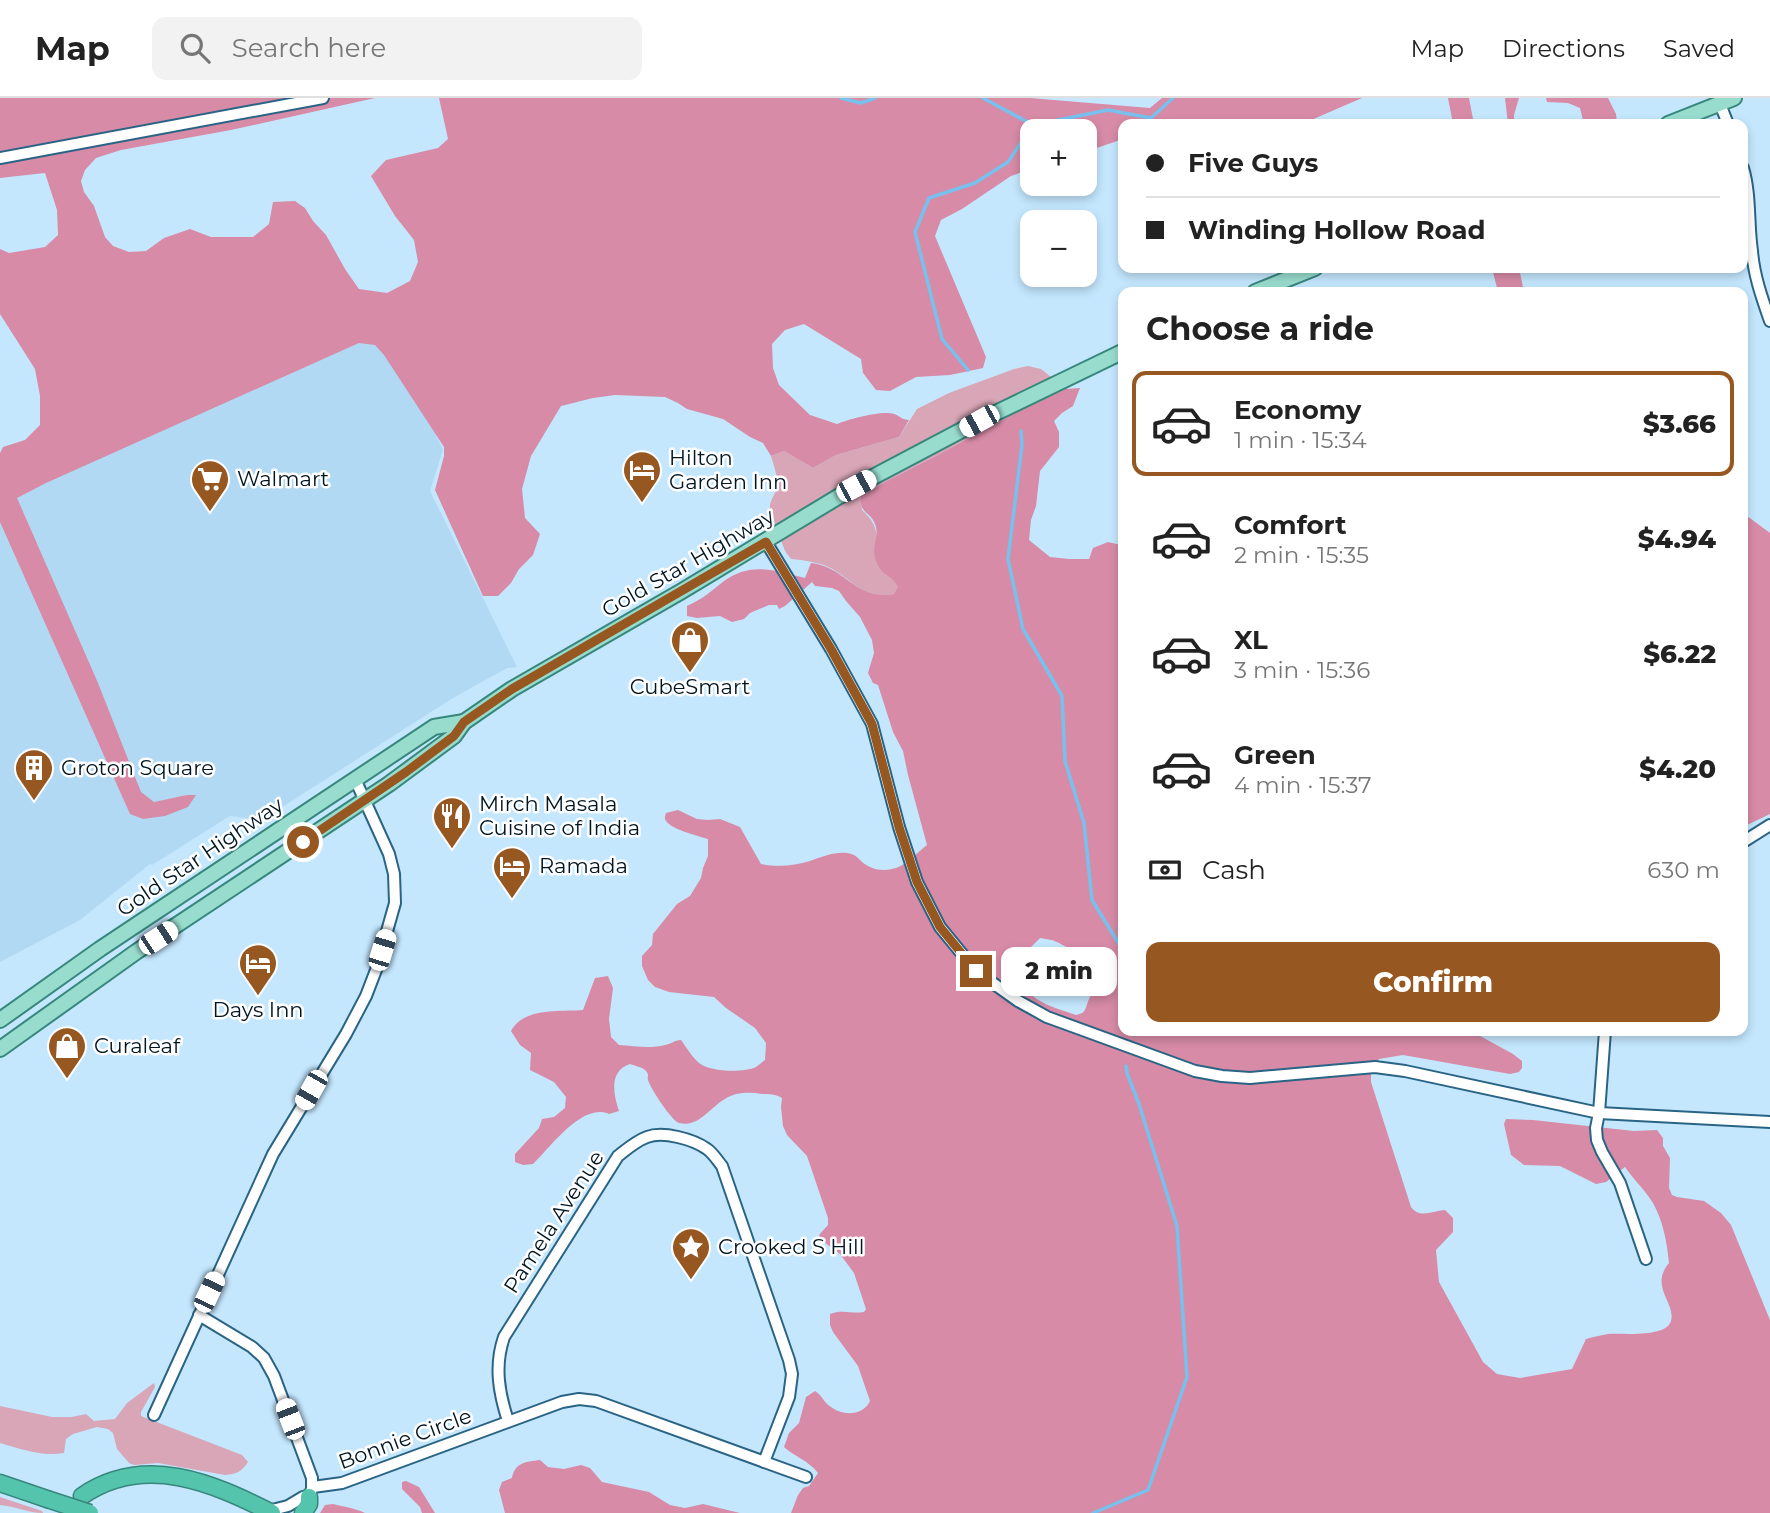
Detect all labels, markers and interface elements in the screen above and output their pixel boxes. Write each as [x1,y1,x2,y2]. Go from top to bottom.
search box [152,17,642,80]
text: Map [35,28,110,68]
icon: search [176,29,214,67]
text: Search here [232,32,386,64]
text: Map [1411,34,1464,63]
text: Directions [1502,34,1625,63]
text: Saved [1663,34,1735,63]
map controls [1020,119,1097,287]
button: + [1020,119,1097,196]
text: Five Guys [1188,147,1318,179]
button: − [1020,210,1097,287]
text: Winding Hollow Road [1188,214,1486,246]
text: Choose a ride [1146,309,1374,348]
icon: car [1150,392,1213,455]
text: Economy [1234,394,1361,426]
car [956,402,1003,440]
text: $3.66 [1643,408,1716,440]
text: 1 min · 15:34 [1234,426,1367,454]
place label: Hilton Garden Inn [669,445,787,494]
hotel icon: Hilton Garden Inn [621,449,663,504]
supermarket icon: Walmart [189,458,231,513]
place label: Walmart [237,466,329,491]
car [833,467,880,505]
street label: Gold Star Highway [597,503,779,622]
icon: car [1150,507,1213,570]
text: Comfort [1234,509,1346,541]
text: $4.94 [1638,523,1716,555]
text: 2 min · 15:35 [1234,541,1369,569]
shop icon: CubeSmart [669,619,711,674]
icon: car [1150,622,1213,685]
text: XL [1234,624,1268,656]
text: $6.22 [1643,638,1716,670]
text: 3 min · 15:36 [1234,656,1370,684]
place label: CubeSmart [630,674,750,699]
icon: car [1150,737,1213,800]
text: Green [1234,739,1316,771]
building icon: Groton Square [13,747,55,802]
text: $4.20 [1639,753,1716,785]
place label: Groton Square [61,755,214,780]
text: 4 min · 15:37 [1234,771,1372,799]
street label: Gold Star Highway [112,791,288,921]
place label: Mirch Masala Cuisine of India [479,791,640,840]
restaurant icon: Mirch Masala Cuisine of India [431,795,473,850]
route start [287,826,319,858]
hotel icon: Ramada [491,845,533,900]
icon: cash [1146,851,1184,889]
place label: Ramada [539,853,628,878]
text: Cash [1202,854,1266,886]
text: 630 m [1647,856,1720,884]
car [135,918,182,958]
car [366,927,399,973]
hotel icon: Days Inn [237,942,279,997]
button: Confirm [1146,942,1720,1022]
callout: 2 min [1000,946,1116,996]
route end [960,955,992,987]
text: 2 min [1025,957,1093,985]
place label: Days Inn [212,997,304,1022]
shop icon: Curaleaf [46,1025,88,1080]
place label: Curaleaf [94,1033,181,1058]
car [292,1067,331,1113]
street label: Pamela Avenue [498,1146,609,1298]
place icon: Crooked S Hill [670,1226,712,1281]
place label: Crooked S Hill [718,1234,864,1259]
car [191,1269,228,1315]
car [273,1396,308,1442]
street label: Bonnie Circle [335,1403,475,1474]

